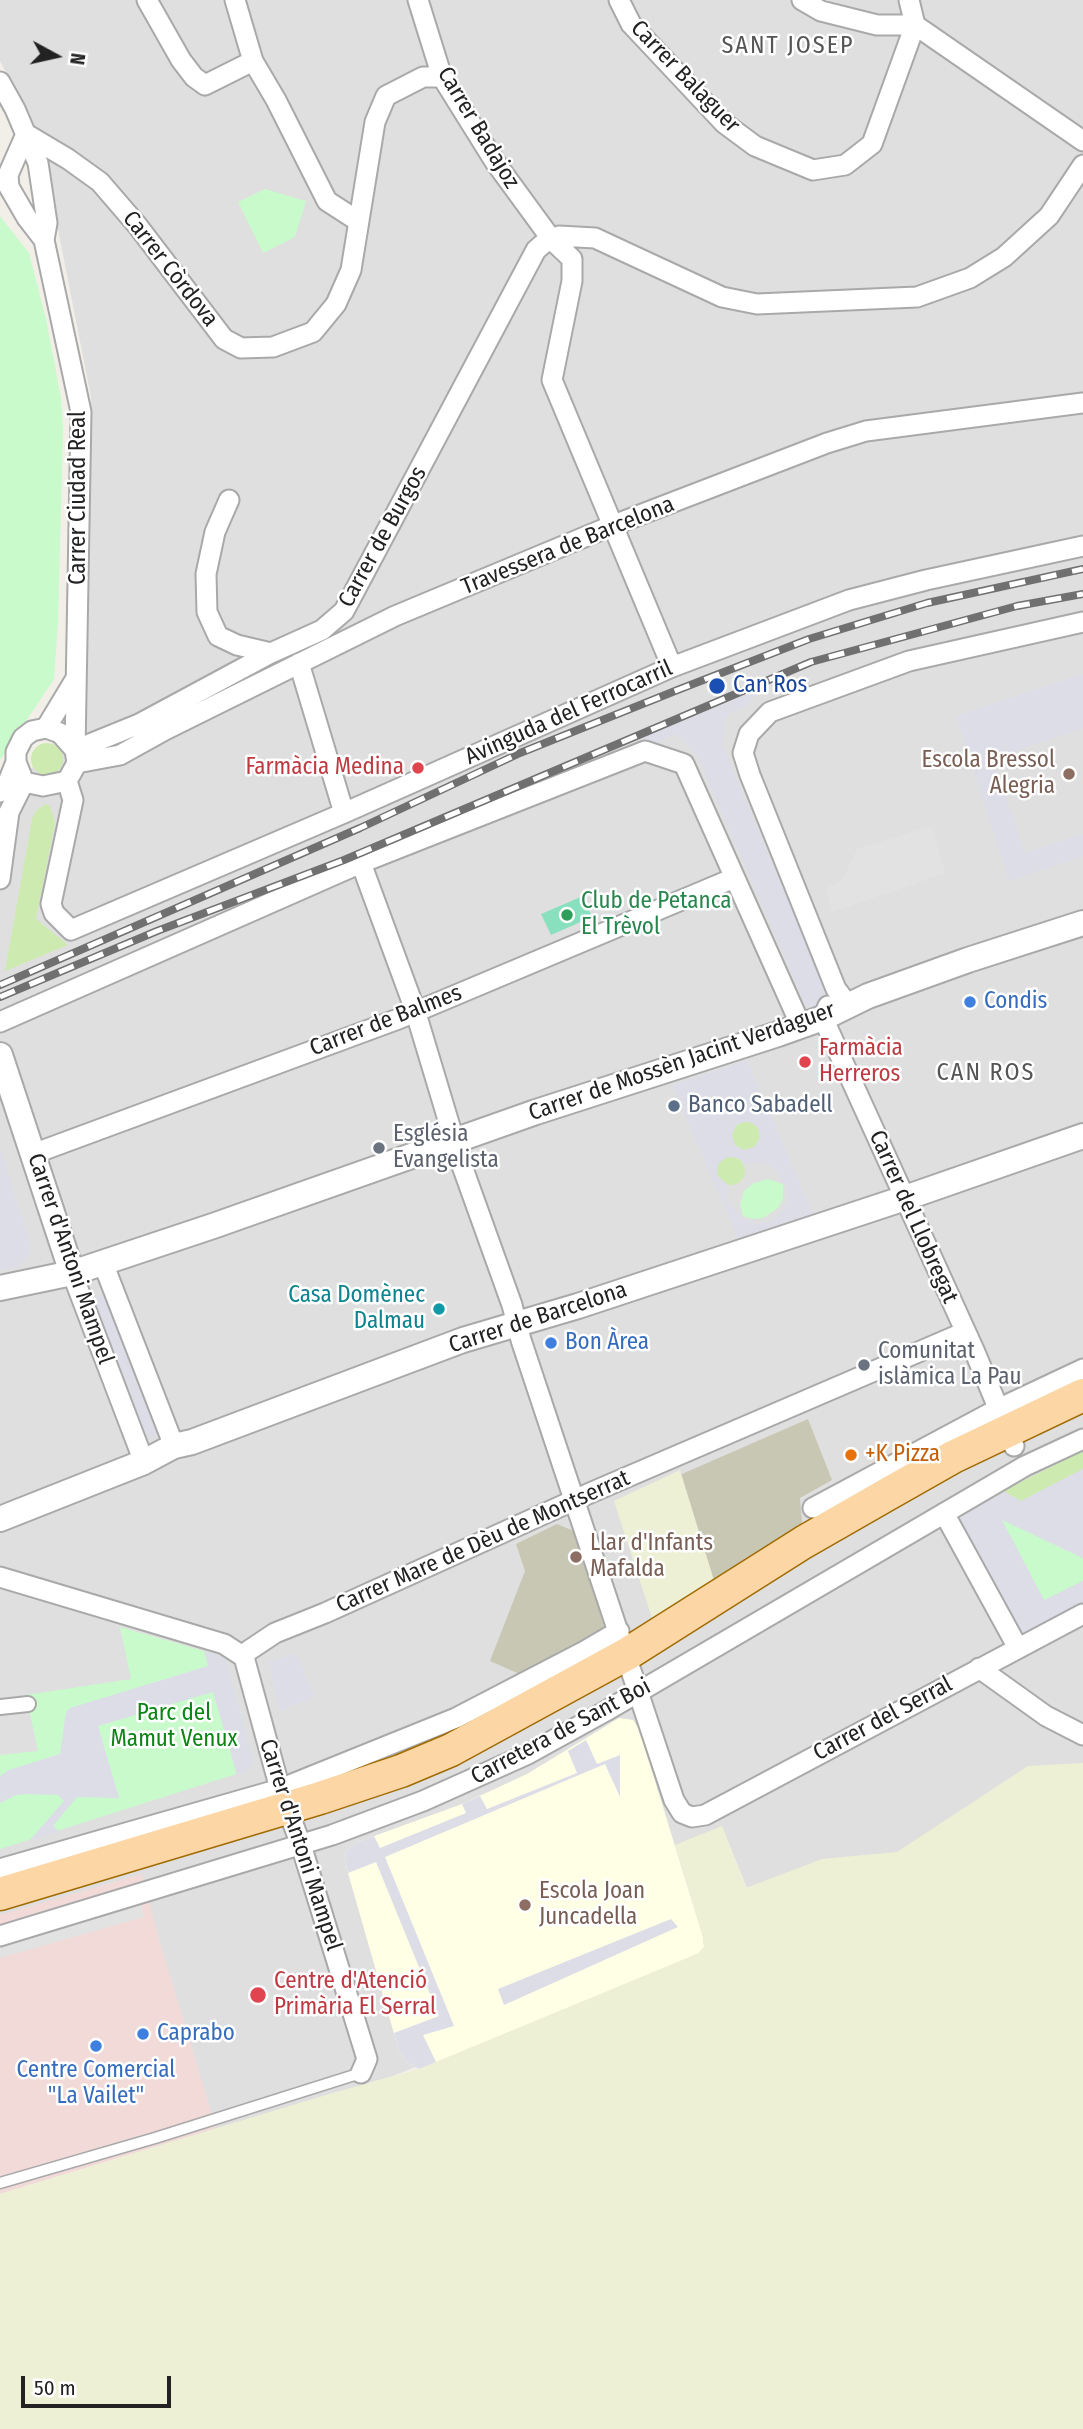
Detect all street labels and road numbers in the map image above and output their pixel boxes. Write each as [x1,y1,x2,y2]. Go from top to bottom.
street label: Carrer Balaguer [625,15,745,139]
street label: Carrer Badajoz [431,62,525,194]
street label: Carrer Còrdova [116,206,224,332]
street label: Carrer Ciudad Real [65,411,93,585]
street label: Carrer de Burgos [333,462,433,612]
street label: Travessera de Barcelona [458,491,678,601]
street label: Avinguda del Ferrocarril [461,655,677,771]
street label: Carrer de Balmes [306,979,466,1063]
street label: Carrer de Mossèn Jacint Verdaguer [525,996,839,1128]
street label: Carrer del Llobregat [863,1126,963,1308]
street label: Carrer d'Antoni Mampel [21,1150,119,1368]
street label: Carrer de Barcelona [446,1276,630,1360]
street label: Carrer Mare de Dèu de Montserrat [332,1465,634,1619]
street label: Carrer del Serral [809,1671,957,1767]
street label: Carretera de Sant Boi [467,1673,655,1791]
street label: Carrer d'Antoni Mampel [253,1736,347,1954]

